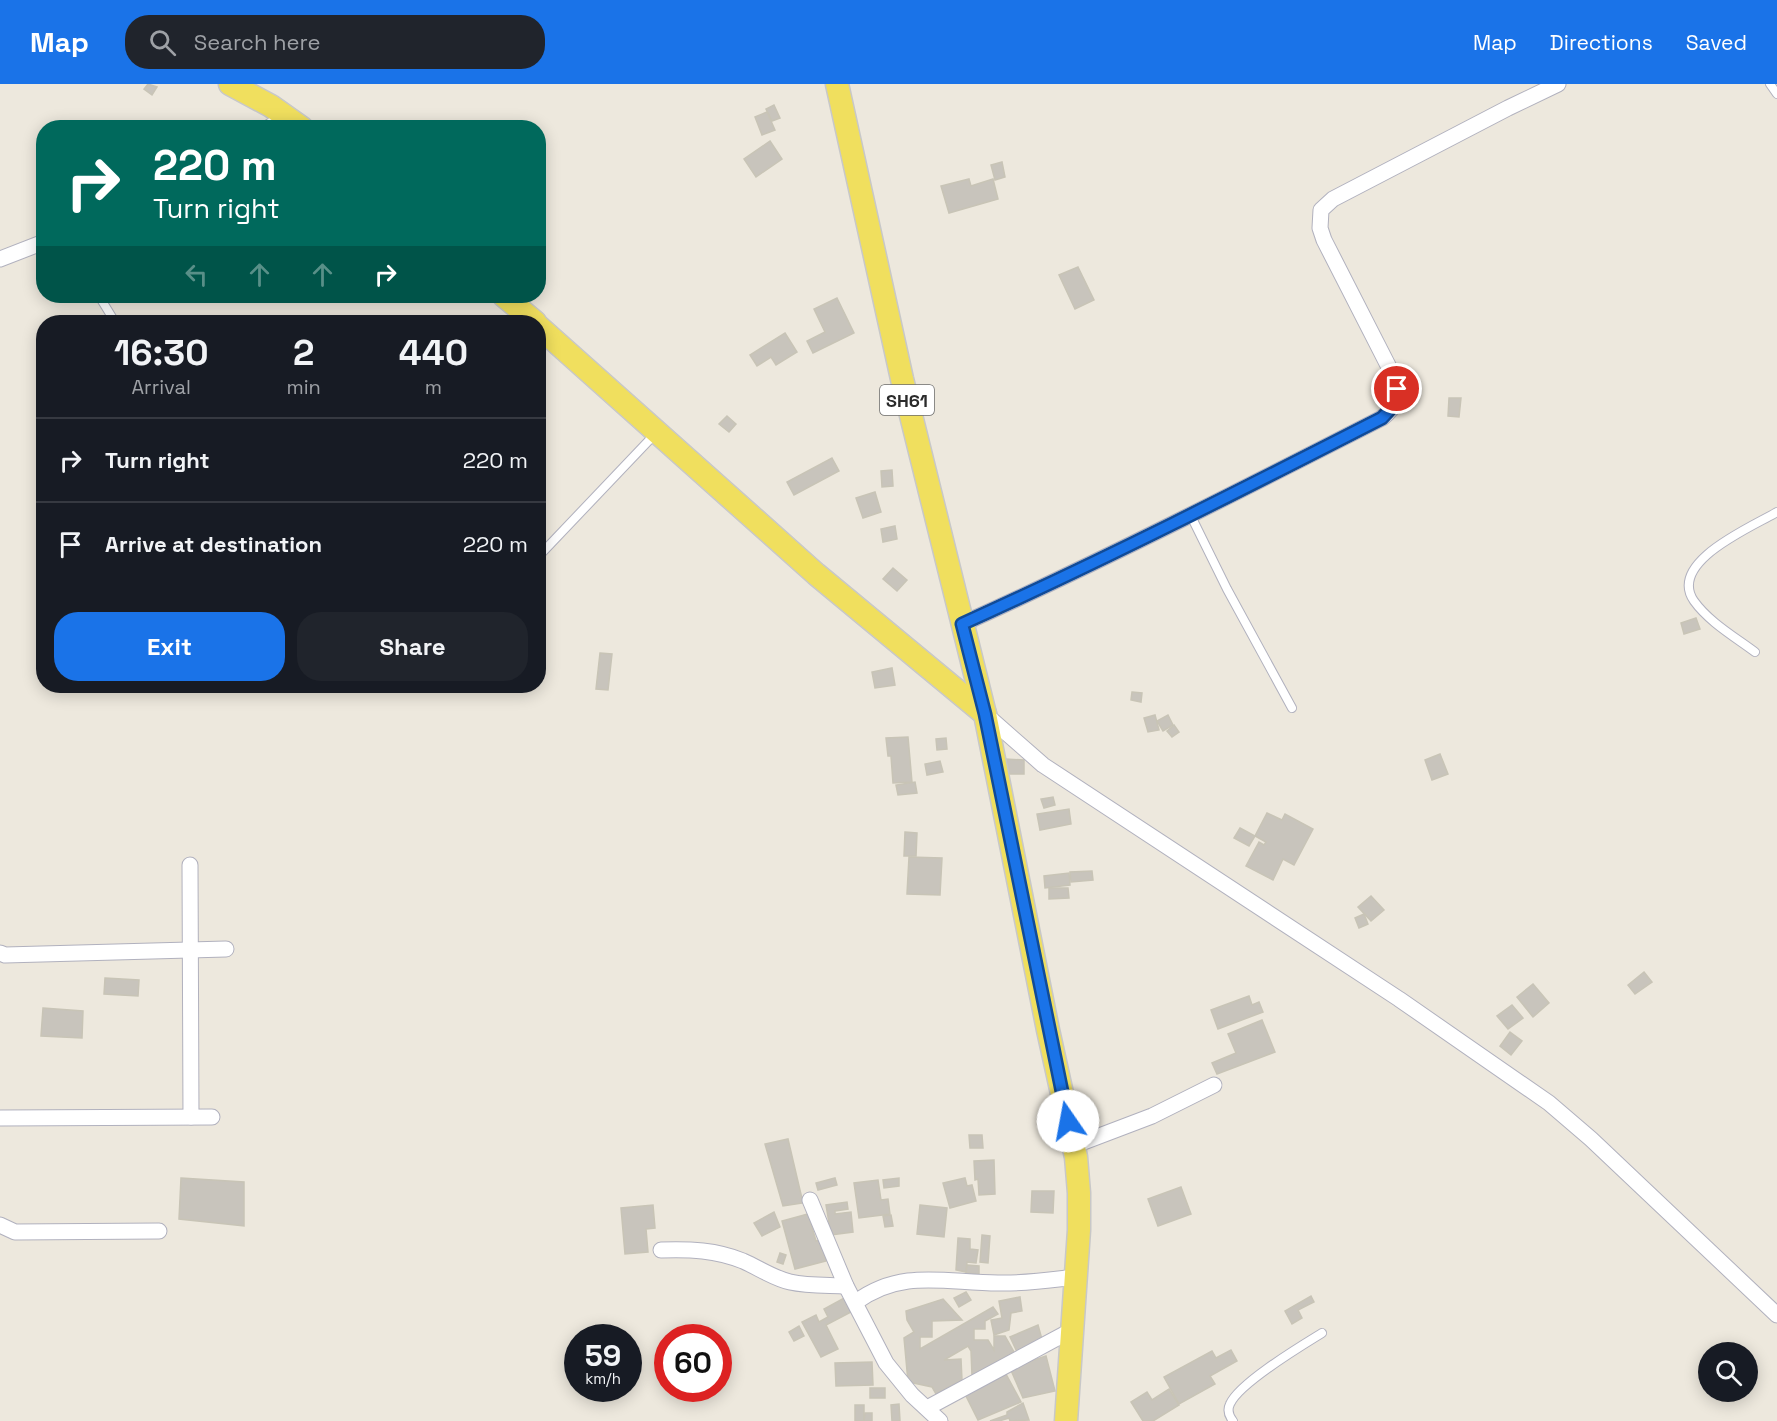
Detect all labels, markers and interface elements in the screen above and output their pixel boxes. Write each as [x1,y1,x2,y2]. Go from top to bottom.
search box [125,15,545,69]
text: Map [30,24,89,60]
icon: search [146,26,179,59]
text: Search here [194,28,321,56]
text: Map [1473,29,1517,56]
text: Directions [1550,29,1653,56]
text: Saved [1686,29,1747,56]
text: 220 m [153,139,277,192]
icon: right [54,144,132,222]
text: Turn right [153,191,280,226]
icon: left [180,258,213,291]
icon: ahead [243,258,276,291]
icon: ahead [306,258,339,291]
icon: right [369,258,402,291]
text: 16:30 [114,330,208,376]
text: 2 [293,330,314,376]
text: 440 [399,330,468,376]
pin [1371,363,1422,414]
icon: arrive [1380,372,1413,405]
text: Arrival [132,374,191,400]
text: min [286,374,321,400]
text: m [425,374,442,400]
road number: SH61 [880,385,934,415]
icon: right [54,444,87,477]
text: Turn right [105,446,210,474]
text: 220 m [463,446,528,474]
icon: arrive [54,528,87,561]
text: Arrive at destination [105,530,322,558]
text: 220 m [463,530,528,558]
button: Exit [54,612,285,681]
button: Share [297,612,528,681]
position arrow [1036,1089,1100,1153]
speed limit sign: 60 [654,1324,732,1402]
text: 59 [585,1336,621,1375]
map controls [1698,1342,1758,1402]
button: search [1698,1342,1758,1402]
text: km/h [585,1369,621,1388]

